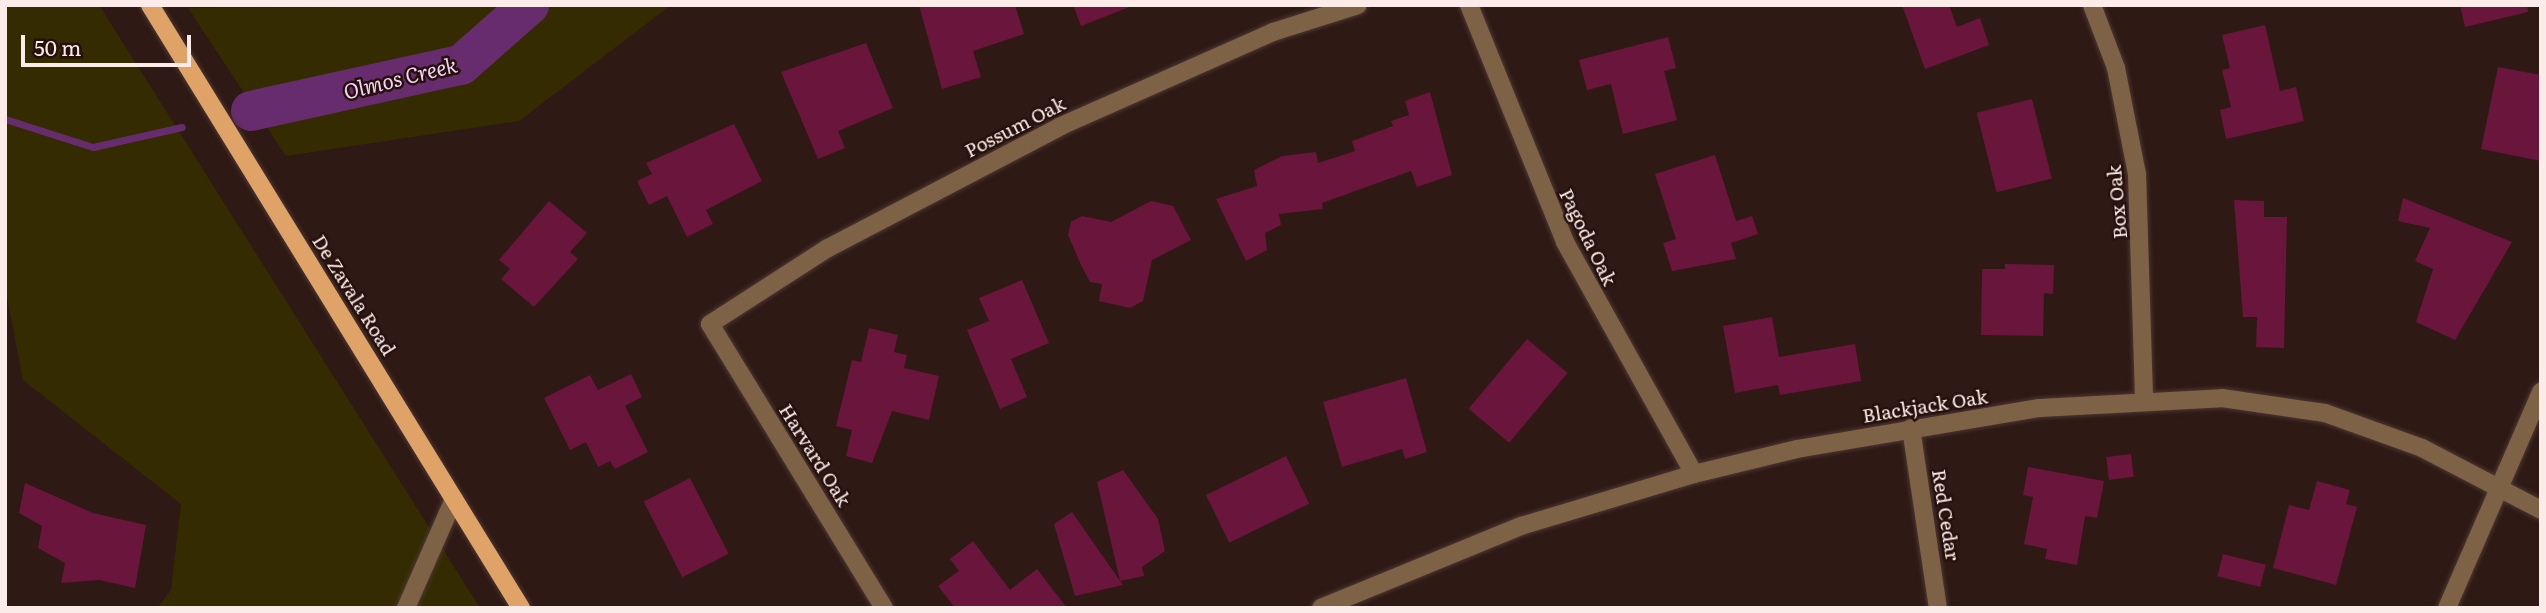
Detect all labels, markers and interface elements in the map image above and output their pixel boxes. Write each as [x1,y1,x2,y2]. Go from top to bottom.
scale bar [24,21,194,65]
text: 50 m [34,31,81,62]
water label: Olmos Creek [341,51,459,103]
street label: Possum Oak [961,92,1069,162]
street label: Box Oak [2102,164,2132,240]
street label: Pagoda Oak [1555,185,1621,289]
street label: De Zavala Road [308,231,400,359]
street label: Blackjack Oak [1861,385,1989,427]
street label: Harvard Oak [774,400,856,510]
street label: Red Cedar [1928,468,1964,562]

